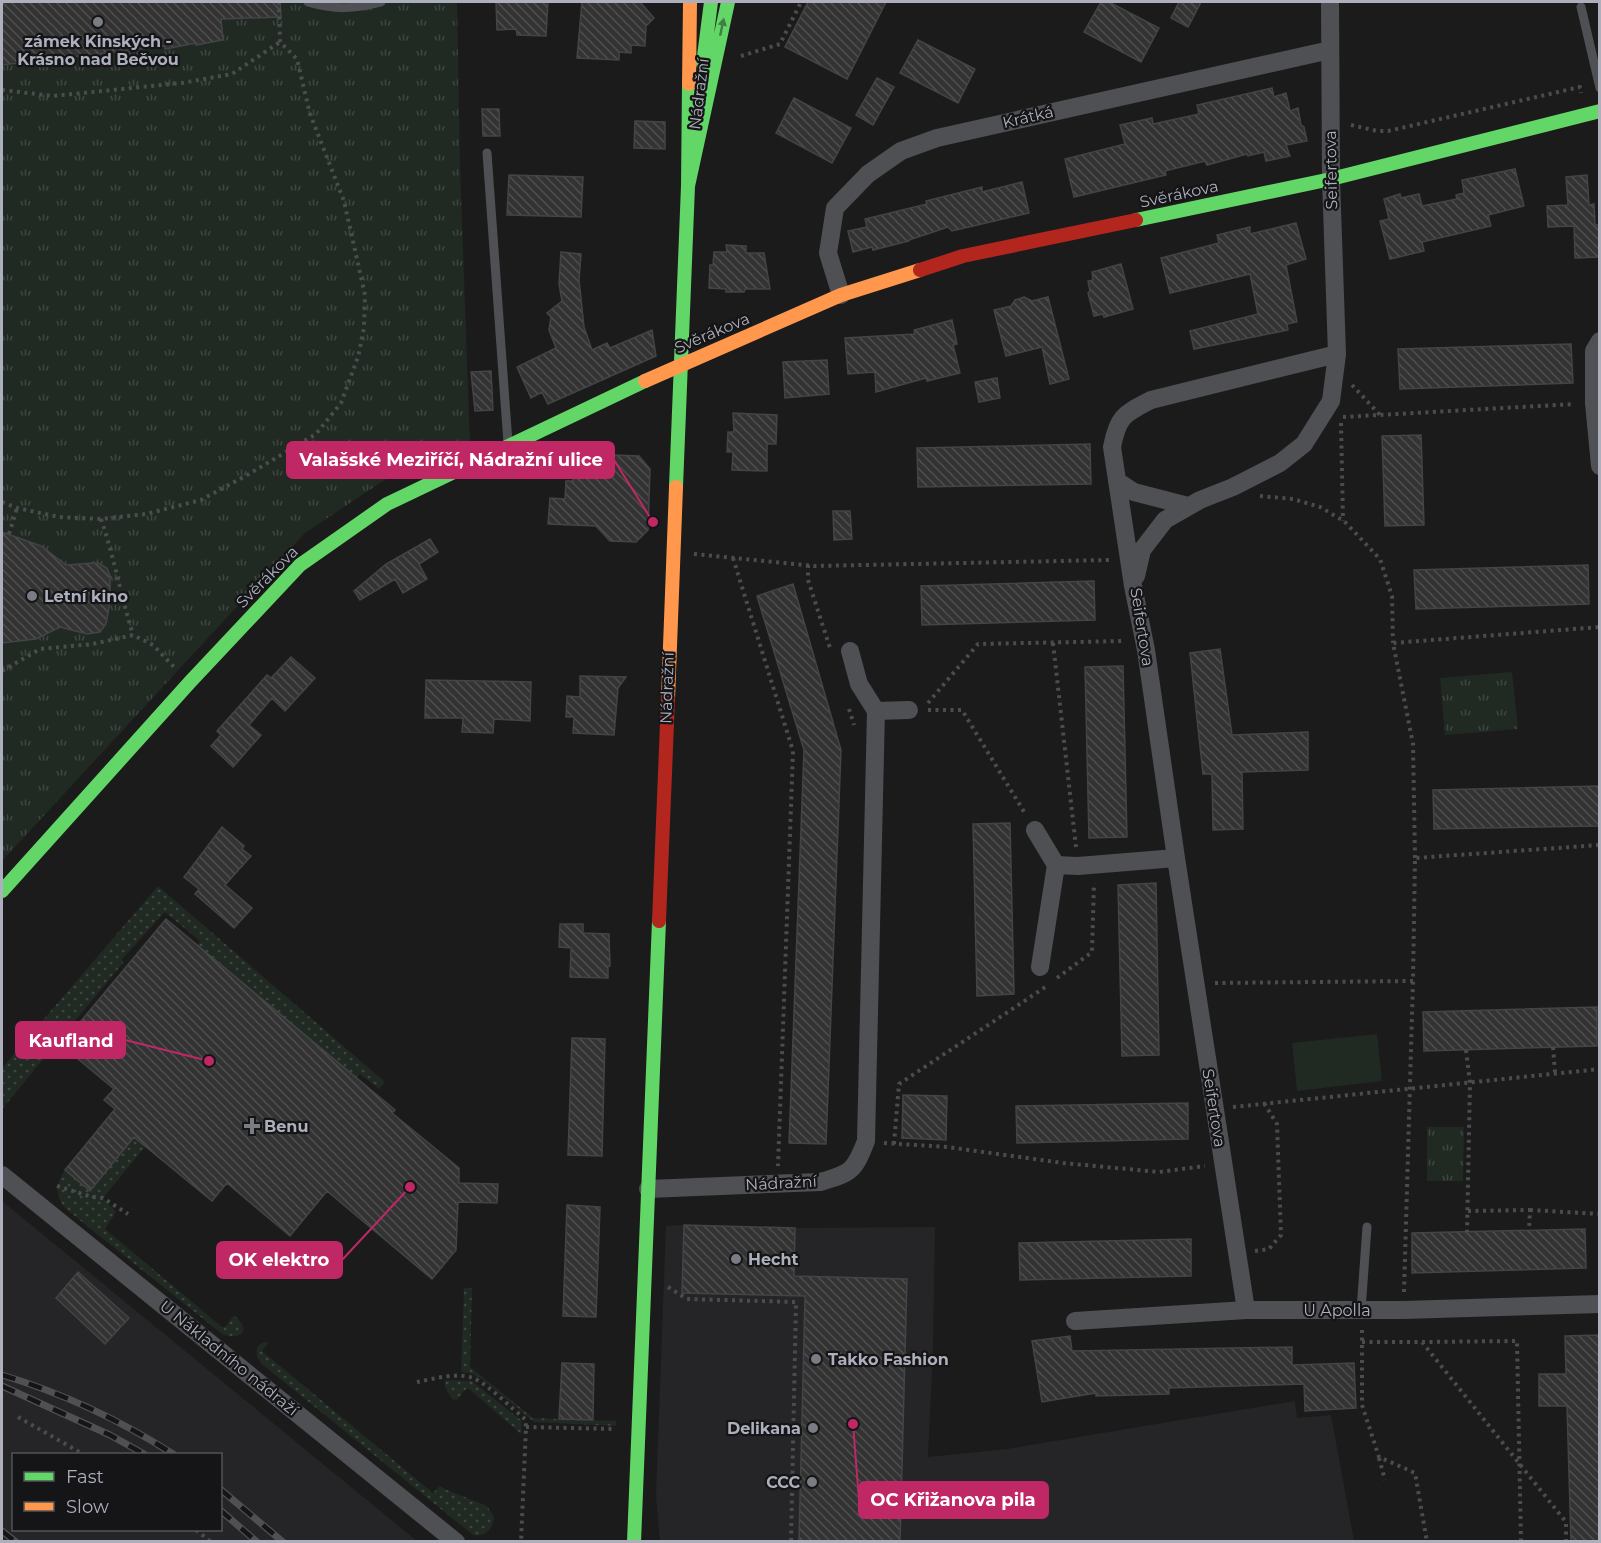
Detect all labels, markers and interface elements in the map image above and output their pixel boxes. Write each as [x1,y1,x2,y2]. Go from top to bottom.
marker: zámek Kinských - Krásno nad Bečvou [91,15,105,29]
one-way arrow [718,17,728,36]
place label: zámek Kinských - Krásno nad Bečvou [17,32,179,69]
street label: Nádražní [685,57,713,131]
street label: Krátká [1001,102,1055,132]
street label: Seifertova [1321,130,1341,210]
street label: Svěrákova [1138,176,1220,212]
street label: Svěrákova [672,309,752,357]
callout: Valašské Meziříčí, Nádražní ulice [287,442,614,478]
text: Valašské Meziříčí, Nádražní ulice [298,449,603,471]
street label: Svěrákova [232,542,302,612]
street label: Seifertova [1126,586,1158,668]
place label: Letní kino [44,587,128,606]
marker: Letní kino [25,589,39,603]
street label: Nádražní [656,651,678,724]
callout: Kaufland [16,1022,125,1058]
text: Kaufland [28,1030,114,1052]
street label: Seifertova [1198,1067,1230,1149]
place label: Benu [264,1117,308,1136]
marker: Benu [245,1119,259,1133]
street label: Nádražní [745,1172,818,1194]
callout: OK elektro [217,1242,342,1278]
text: OK elektro [229,1249,330,1271]
place label: Hecht [748,1250,798,1269]
marker: Hecht [729,1252,743,1266]
street label: U Nákladního nádraží [156,1296,303,1420]
street label: U Apolla [1303,1301,1371,1320]
place label: Takko Fashion [828,1350,949,1369]
marker: Takko Fashion [809,1352,823,1366]
place label: Delikana [727,1419,801,1438]
marker: Delikana [806,1421,820,1435]
legend [12,1453,222,1531]
text: Fast [66,1466,104,1488]
place label: CCC [766,1473,800,1492]
marker: CCC [805,1475,819,1489]
callout: OC Křižanova pila [859,1482,1048,1518]
text: OC Křižanova pila [870,1489,1036,1511]
text: Slow [66,1496,109,1518]

